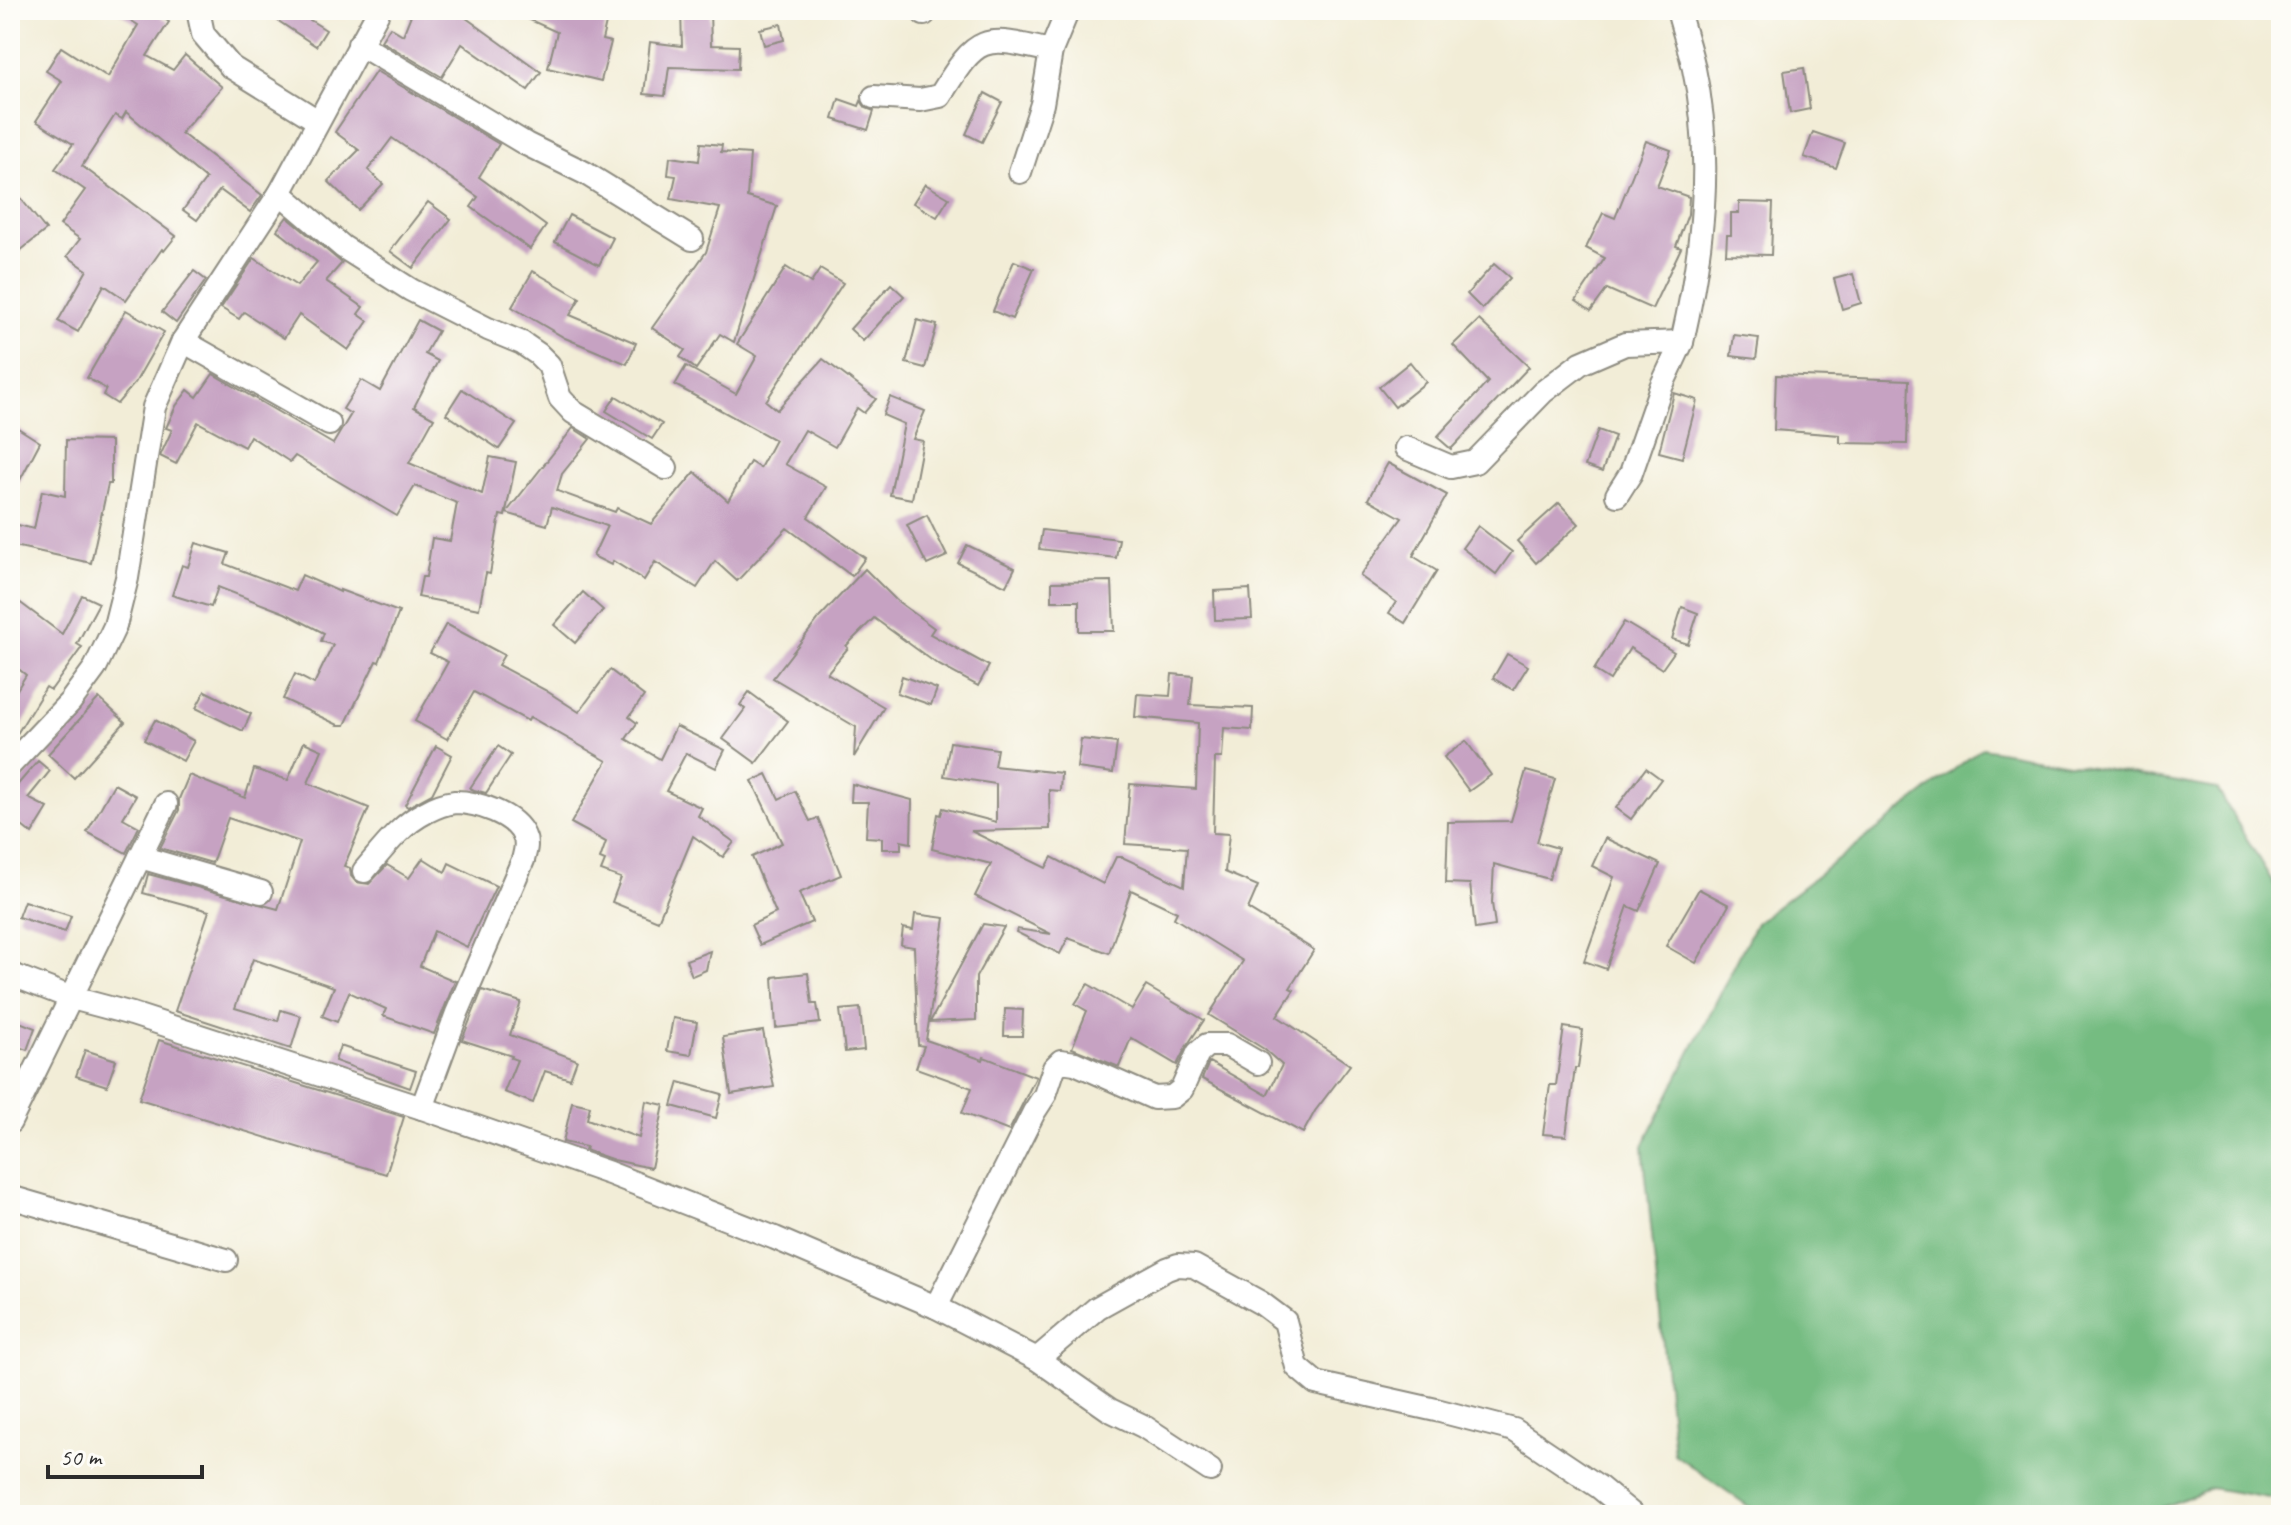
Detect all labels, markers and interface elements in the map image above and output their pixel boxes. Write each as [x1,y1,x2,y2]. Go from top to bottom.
scale bar [48,1429,202,1479]
text: 50 m [60,1442,103,1472]

